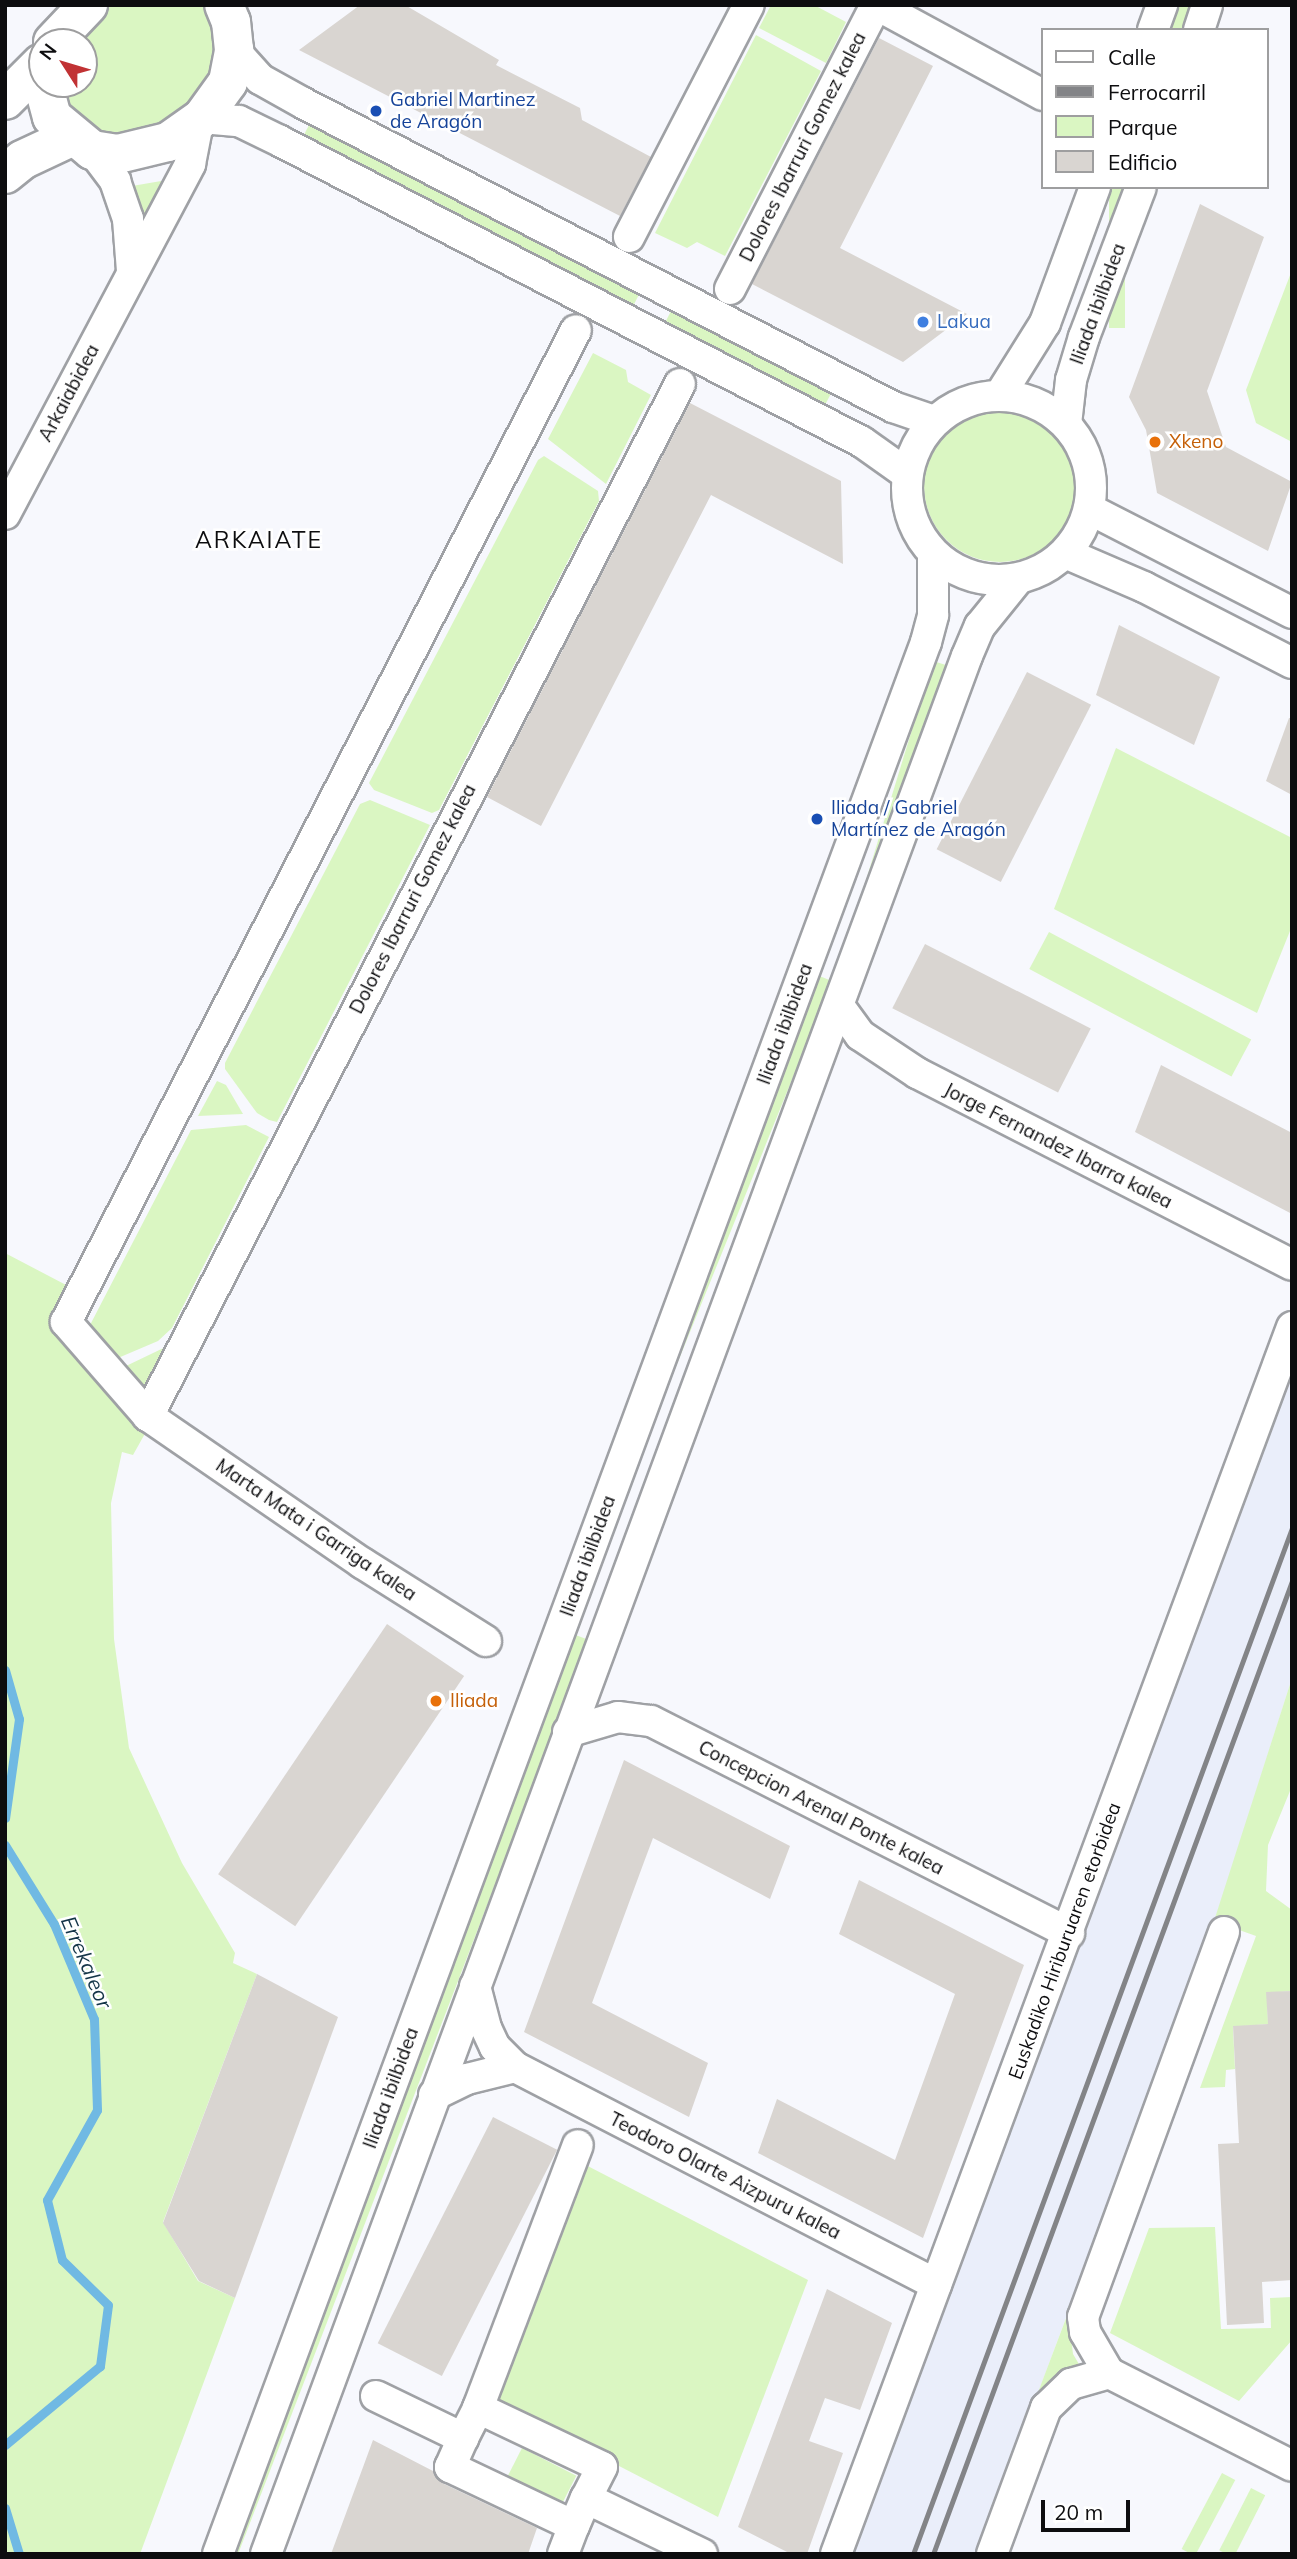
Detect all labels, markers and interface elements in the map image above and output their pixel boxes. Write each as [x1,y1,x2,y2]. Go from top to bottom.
north arrow [28,28,98,98]
street label: Dolores Ibarruri Gomez kalea [735,28,871,266]
legend [1042,28,1269,189]
text: N [34,39,62,65]
text: Calle [1108,44,1156,70]
text: Ferrocarril [1108,79,1206,105]
place label: Gabriel Martinez de Aragón [390,89,535,133]
marker: Gabriel Martinez de Aragón [368,103,384,119]
text: Parque [1108,114,1177,140]
text: Edificio [1108,149,1177,175]
street label: Iliada ibilbidea [1066,240,1130,368]
place label: Lakua [937,311,991,333]
marker: Lakua [915,314,931,330]
street label: Arkaiabidea [34,340,104,446]
place label: Xkeno [1169,431,1223,453]
marker: Xkeno [1147,434,1163,450]
district label: ARKAIATE [196,526,322,554]
street label: Dolores Ibarruri Gomez kalea [345,780,481,1018]
place label: Iliada / Gabriel Martínez de Aragón [831,797,1006,841]
marker: Iliada / Gabriel Martínez de Aragón [809,811,825,827]
street label: Iliada ibilbidea [753,960,817,1088]
street label: Jorge Fernandez Ibarra kalea [940,1078,1176,1214]
street label: Marta Mata i Garriga kalea [211,1454,421,1606]
street label: Iliada ibilbidea [556,1492,620,1620]
place label: Iliada [450,1690,498,1712]
marker: Iliada [428,1693,444,1709]
street label: Concepcion Arenal Ponte kalea [694,1736,948,1880]
street label: Euskadiko Hiriburuaren etorbidea [1004,1799,1126,2083]
water label: Errekaleor [56,1912,118,2012]
street label: Iliada ibilbidea [359,2024,423,2152]
street label: Teodoro Olarte Aizpuru kalea [605,2108,845,2244]
scale bar [1045,2486,1134,2530]
text: 20 m [1054,2499,1103,2525]

